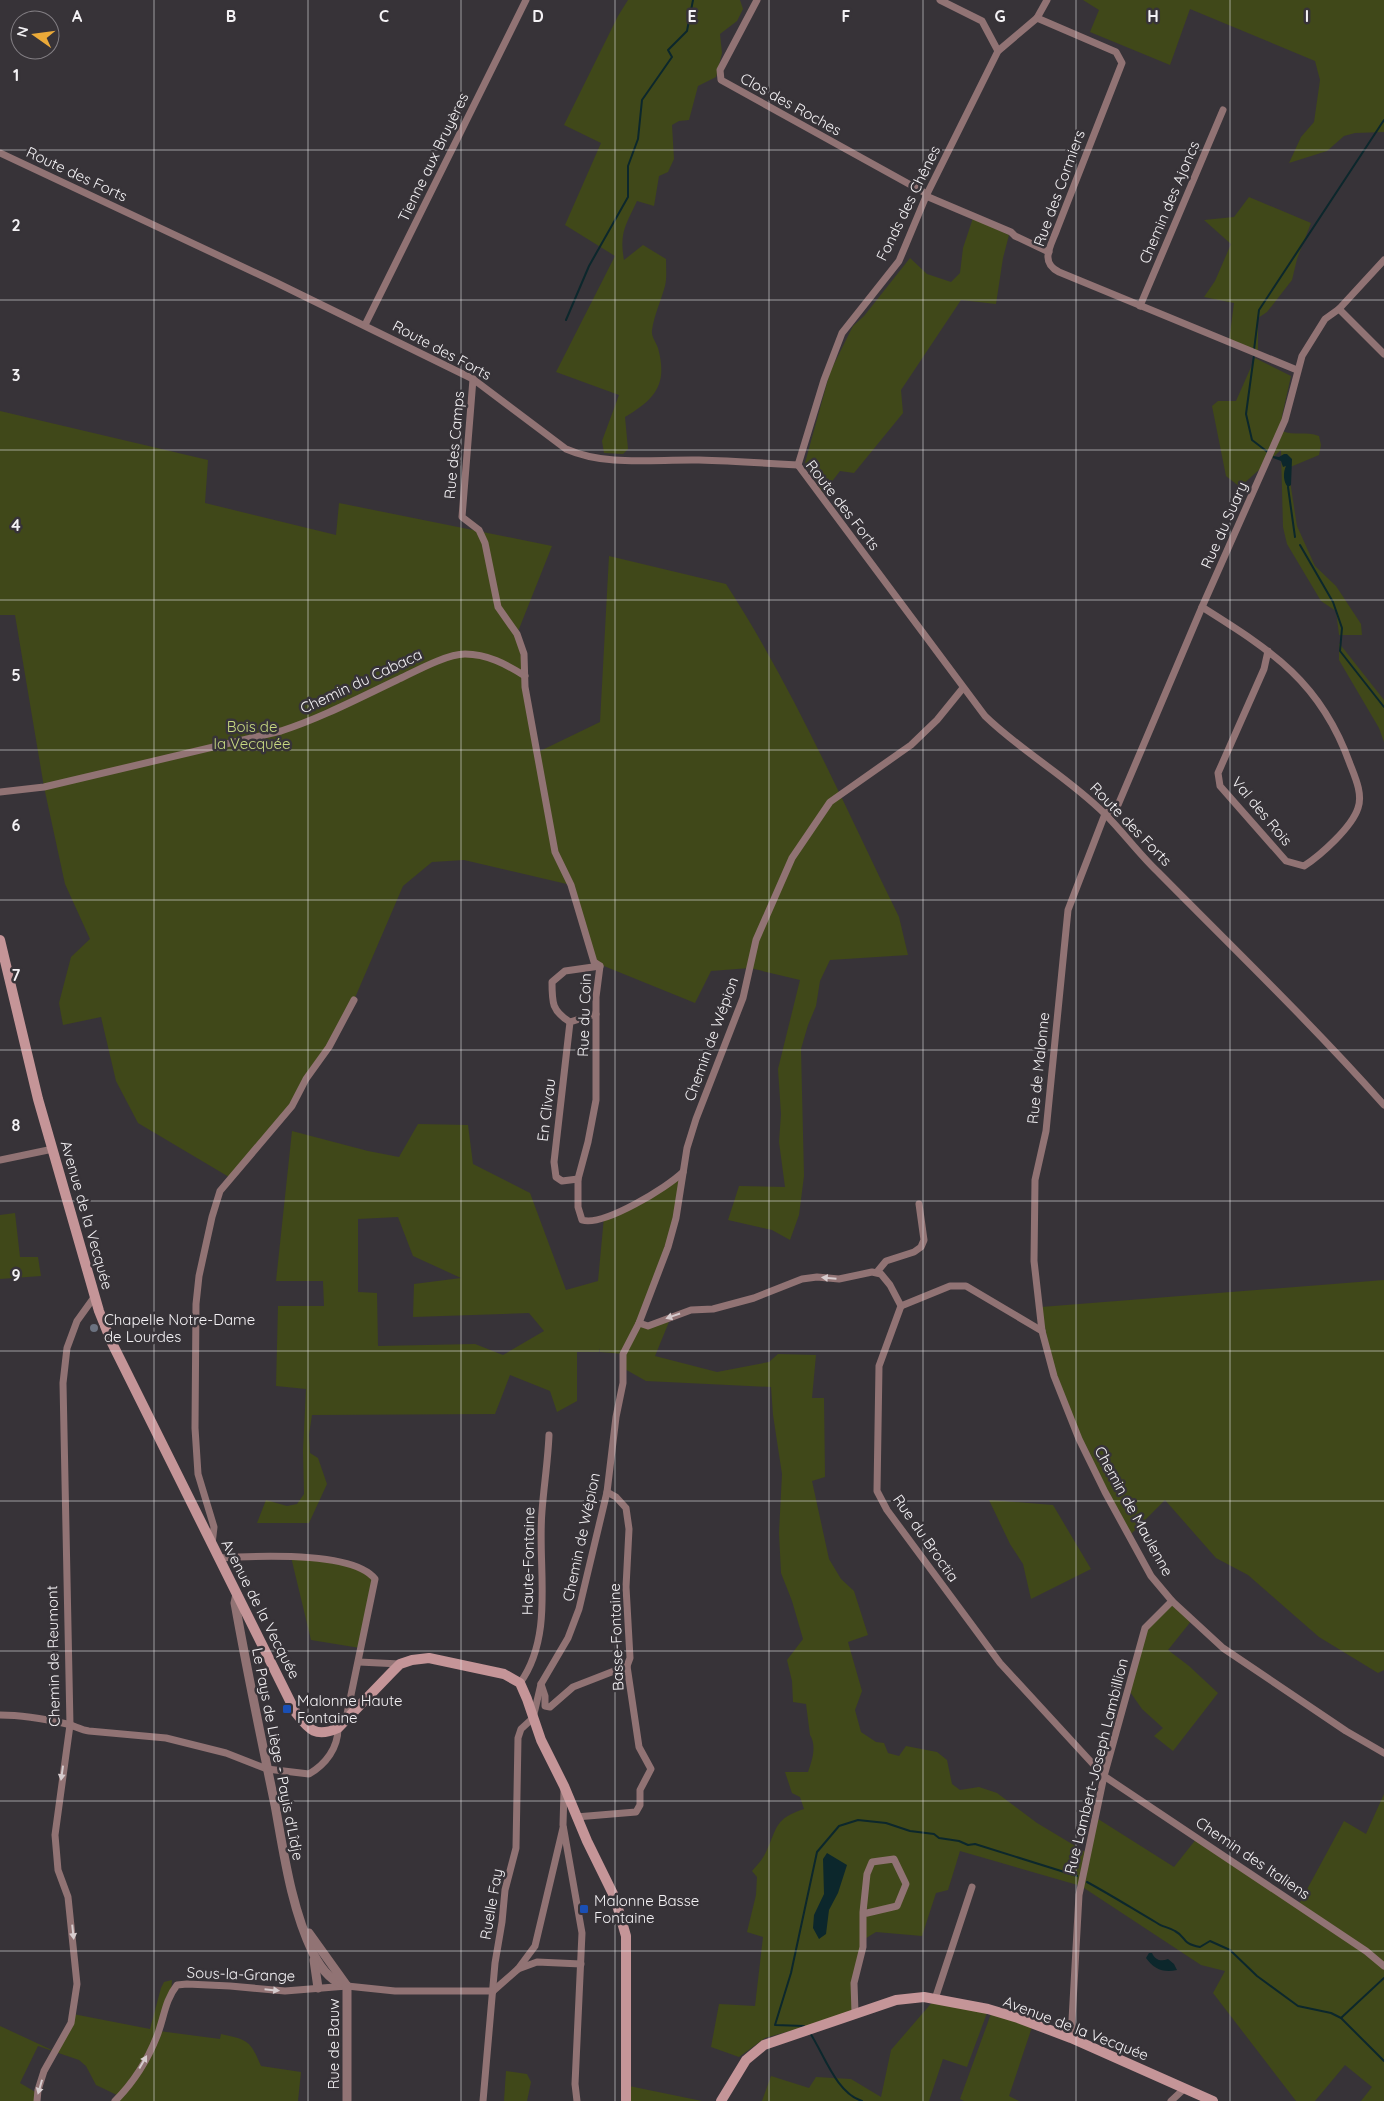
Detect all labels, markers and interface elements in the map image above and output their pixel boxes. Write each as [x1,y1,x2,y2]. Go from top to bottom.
text: A [72,6,83,26]
text: B [226,6,236,26]
text: C [379,6,389,26]
text: D [532,6,544,26]
text: E [687,6,697,26]
text: F [842,6,851,26]
text: G [994,6,1006,26]
text: H [1147,6,1159,26]
text: I [1305,6,1309,26]
north arrow [10,10,60,60]
text: N [12,25,32,39]
text: 1 [13,65,19,85]
street label: Clos des Roches [737,68,845,140]
street label: Tienne aux Bruyères [393,89,473,225]
street label: Rue des Cormiers [1029,127,1089,249]
street label: Chemin des Ajoncs [1135,138,1203,266]
street label: Route des Forts [23,142,131,206]
street label: Fonds des Chênes [872,142,944,264]
text: 2 [11,215,21,235]
street label: Route des Forts [389,316,495,384]
text: 3 [12,365,20,385]
street label: Rue des Camps [440,390,468,500]
street label: Route des Forts [802,456,884,554]
street label: Rue du Suary [1196,479,1252,571]
text: 4 [11,515,21,535]
street label: Chemin du Cabaca [297,644,425,718]
text: 5 [11,665,21,685]
park label: Bois de la Vecquée [213,717,291,753]
street label: Val des Rois [1228,773,1296,849]
street label: Route des Forts [1086,778,1176,870]
text: 6 [12,815,21,835]
text: 7 [12,965,21,985]
street label: Rue du Coin [573,973,595,1057]
street label: Chemin de Wépion [680,974,742,1104]
street label: Rue de Malonne [1023,1011,1053,1125]
street label: En Clivau [533,1078,559,1142]
text: 8 [12,1115,21,1135]
street label: Avenue de la Vecquée [57,1138,117,1292]
text: 9 [11,1265,21,1285]
one-way arrow [821,1273,837,1281]
place label: Chapelle Notre-Dame de Lourdes [104,1310,255,1346]
one-way arrow [665,1313,680,1320]
marker: Chapelle Notre-Dame de Lourdes [88,1322,100,1334]
street label: Chemin de Maulenne [1090,1443,1178,1579]
street label: Chemin de Wépion [558,1471,604,1603]
street label: Rue du Broctia [889,1491,963,1585]
street label: Haute-Fontaine [518,1507,538,1615]
street label: Avenue de la Vecquée [218,1536,304,1682]
street label: Basse-Fontaine [605,1583,627,1691]
street label: Chemin de Reumont [42,1585,64,1727]
street label: Le Pays de Liège - Payis d'Lîdje [248,1646,308,1862]
street label: Rue Lambert-Joseph Lambillion [1060,1656,1132,1876]
place label: Malonne Haute Fontaine [297,1691,403,1727]
marker: Malonne Haute Fontaine [281,1703,293,1715]
one-way arrow [58,1765,66,1781]
street label: Chemin des Italiens [1192,1813,1314,1903]
street label: Ruelle Fay [475,1867,507,1941]
place label: Malonne Basse Fontaine [594,1891,699,1927]
marker: Malonne Basse Fontaine [578,1903,590,1915]
one-way arrow [69,1925,77,1941]
street label: Sous-la-Grange [186,1963,296,1985]
one-way arrow [264,1986,280,1994]
street label: Avenue de la Vecquée [1001,1992,1151,2064]
street label: Rue de Bauw [324,1998,343,2090]
one-way arrow [139,2055,148,2069]
one-way arrow [35,2079,43,2094]

